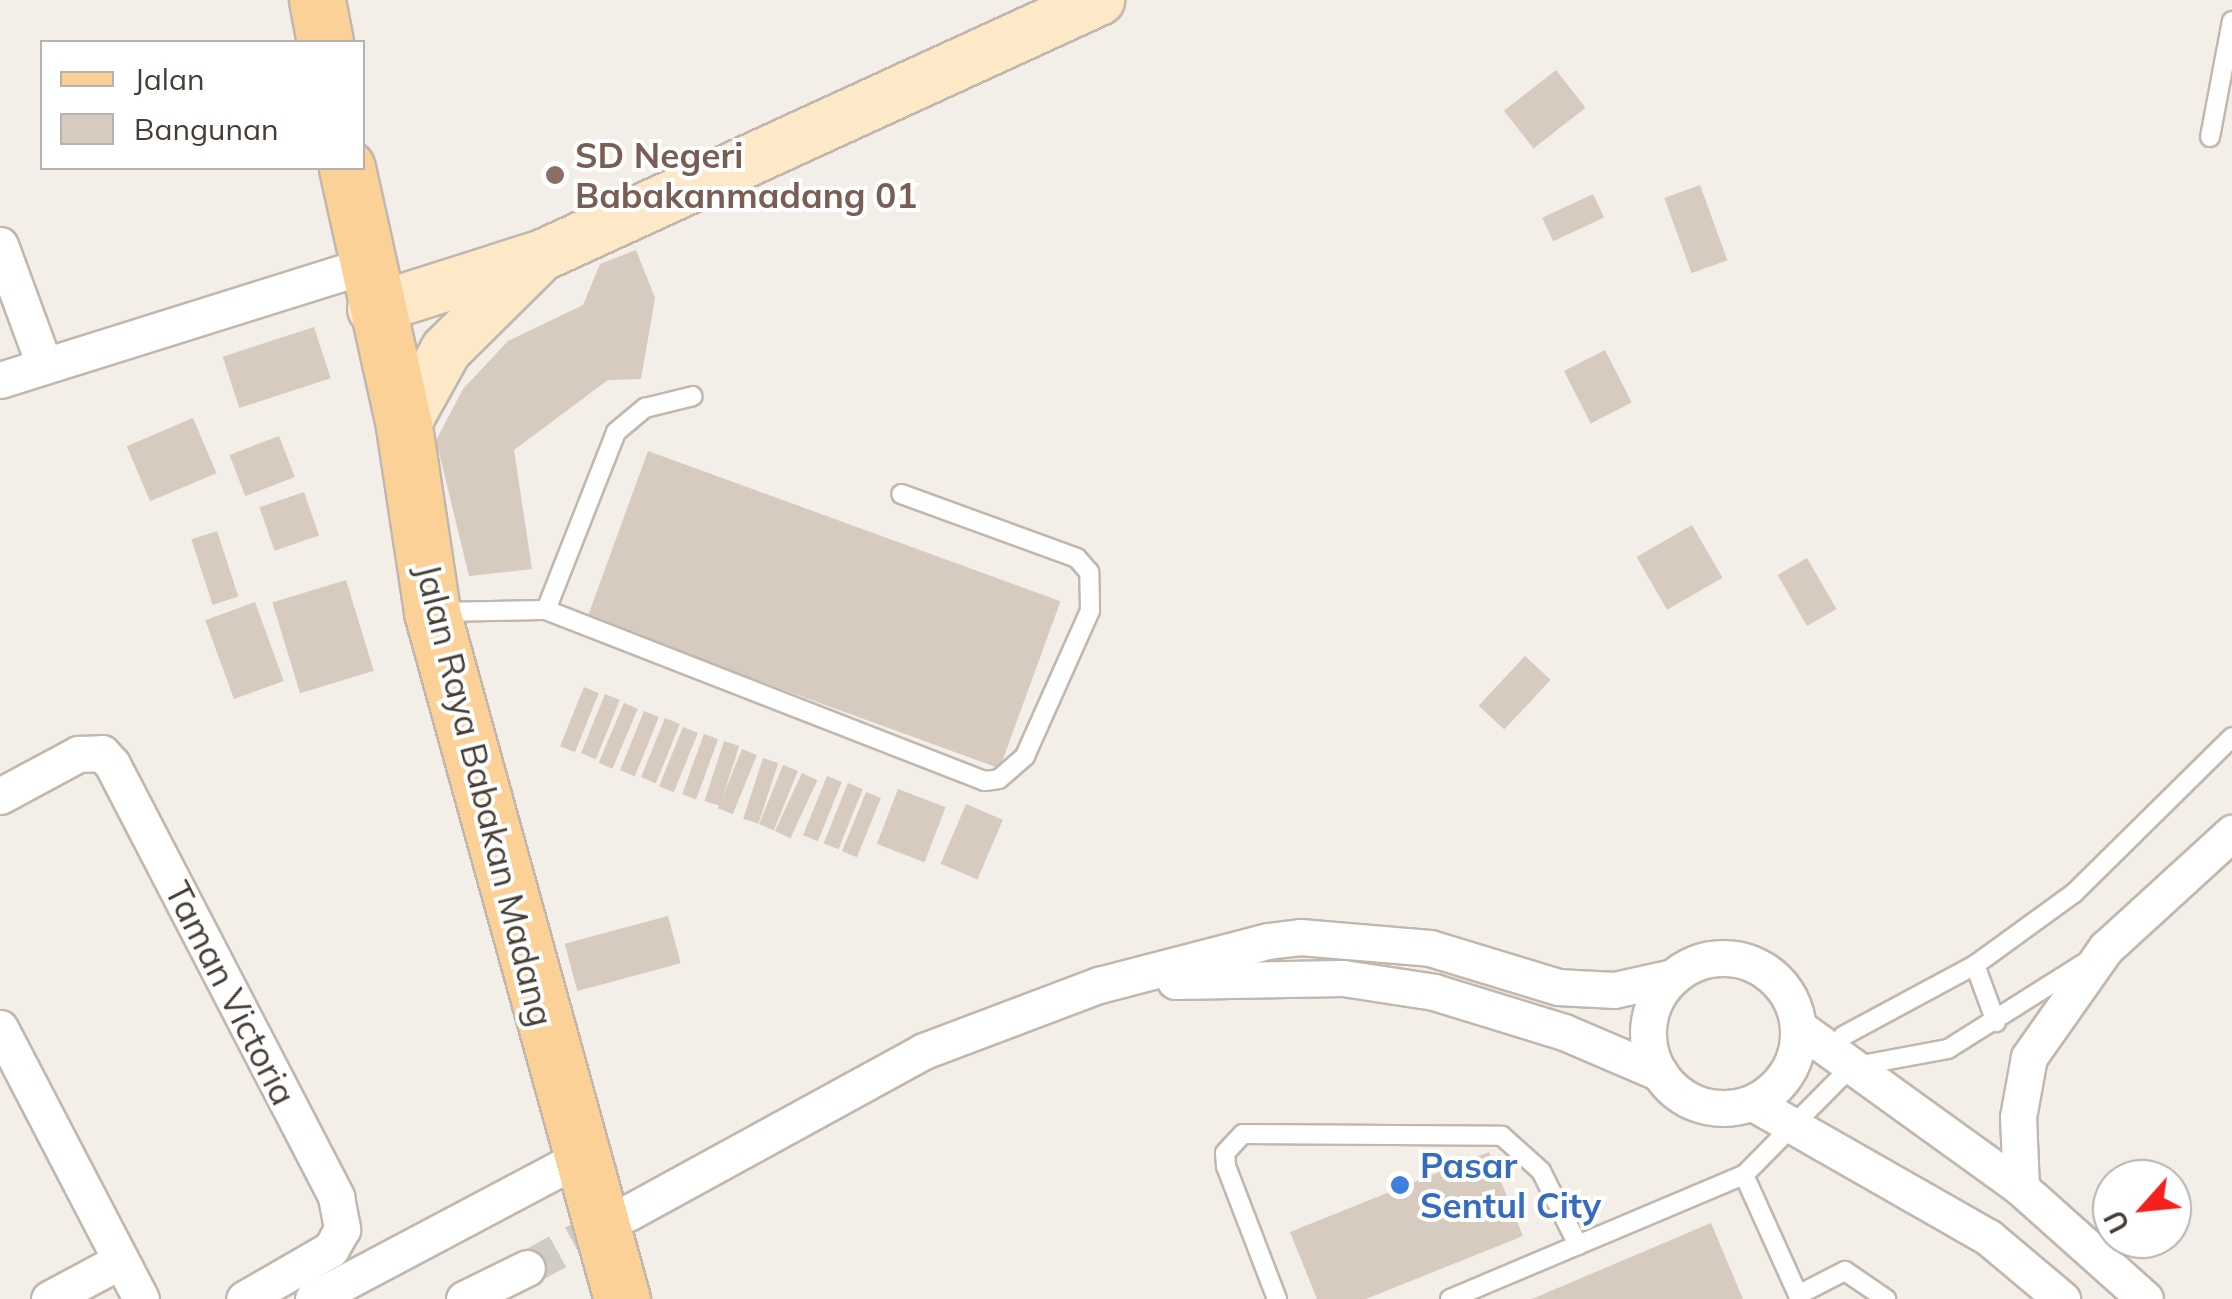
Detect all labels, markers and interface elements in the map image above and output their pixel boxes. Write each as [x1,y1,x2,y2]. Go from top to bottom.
legend [40,40,365,170]
text: Jalan [134,60,205,98]
text: Bangunan [134,110,279,148]
place label: SD Negeri Babakanmadang 01 [575,134,917,216]
marker: SD Negeri Babakanmadang 01 [544,164,566,186]
street label: Jalan Raya Babakan Madang [407,560,563,1030]
street label: Taman Victoria [157,874,305,1112]
place label: Pasar Sentul City [1420,1144,1601,1226]
north arrow [2092,1159,2192,1259]
marker: Pasar Sentul City [1389,1174,1411,1196]
text: U [2096,1205,2137,1239]

